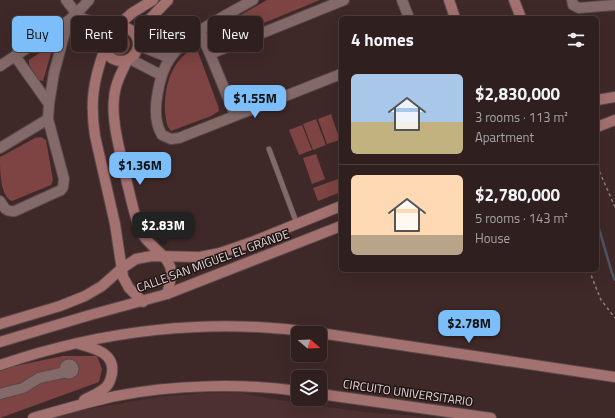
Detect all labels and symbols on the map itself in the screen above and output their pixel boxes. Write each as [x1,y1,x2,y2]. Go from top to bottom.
pin: $1.55M [222,85,288,119]
pin: $1.36M [107,152,173,186]
pin: $2.83M [130,212,196,246]
street label: CALLE SAN MIGUEL EL GRANDE [134,224,292,297]
pin: $2.78M [436,310,502,344]
north arrow [291,326,327,362]
street label: CIRCUITO UNIVERSITARIO [342,374,474,411]

